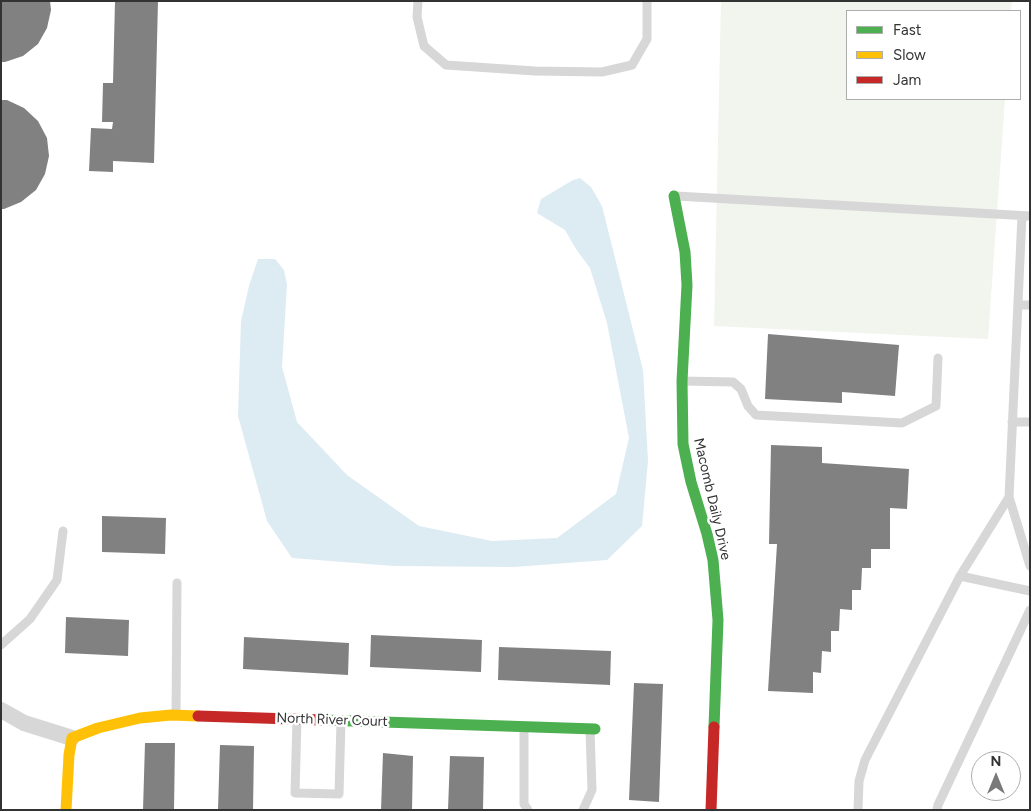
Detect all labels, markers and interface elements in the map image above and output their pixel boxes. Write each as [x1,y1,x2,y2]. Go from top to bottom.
legend [846,10,1021,100]
text: Fast [893,21,921,39]
text: Slow [893,46,926,64]
text: Jam [893,71,921,89]
street label: Macomb Daily Drive [690,436,734,562]
street label: North River Court [276,710,388,730]
north arrow [971,751,1021,801]
text: N [991,753,1001,770]

